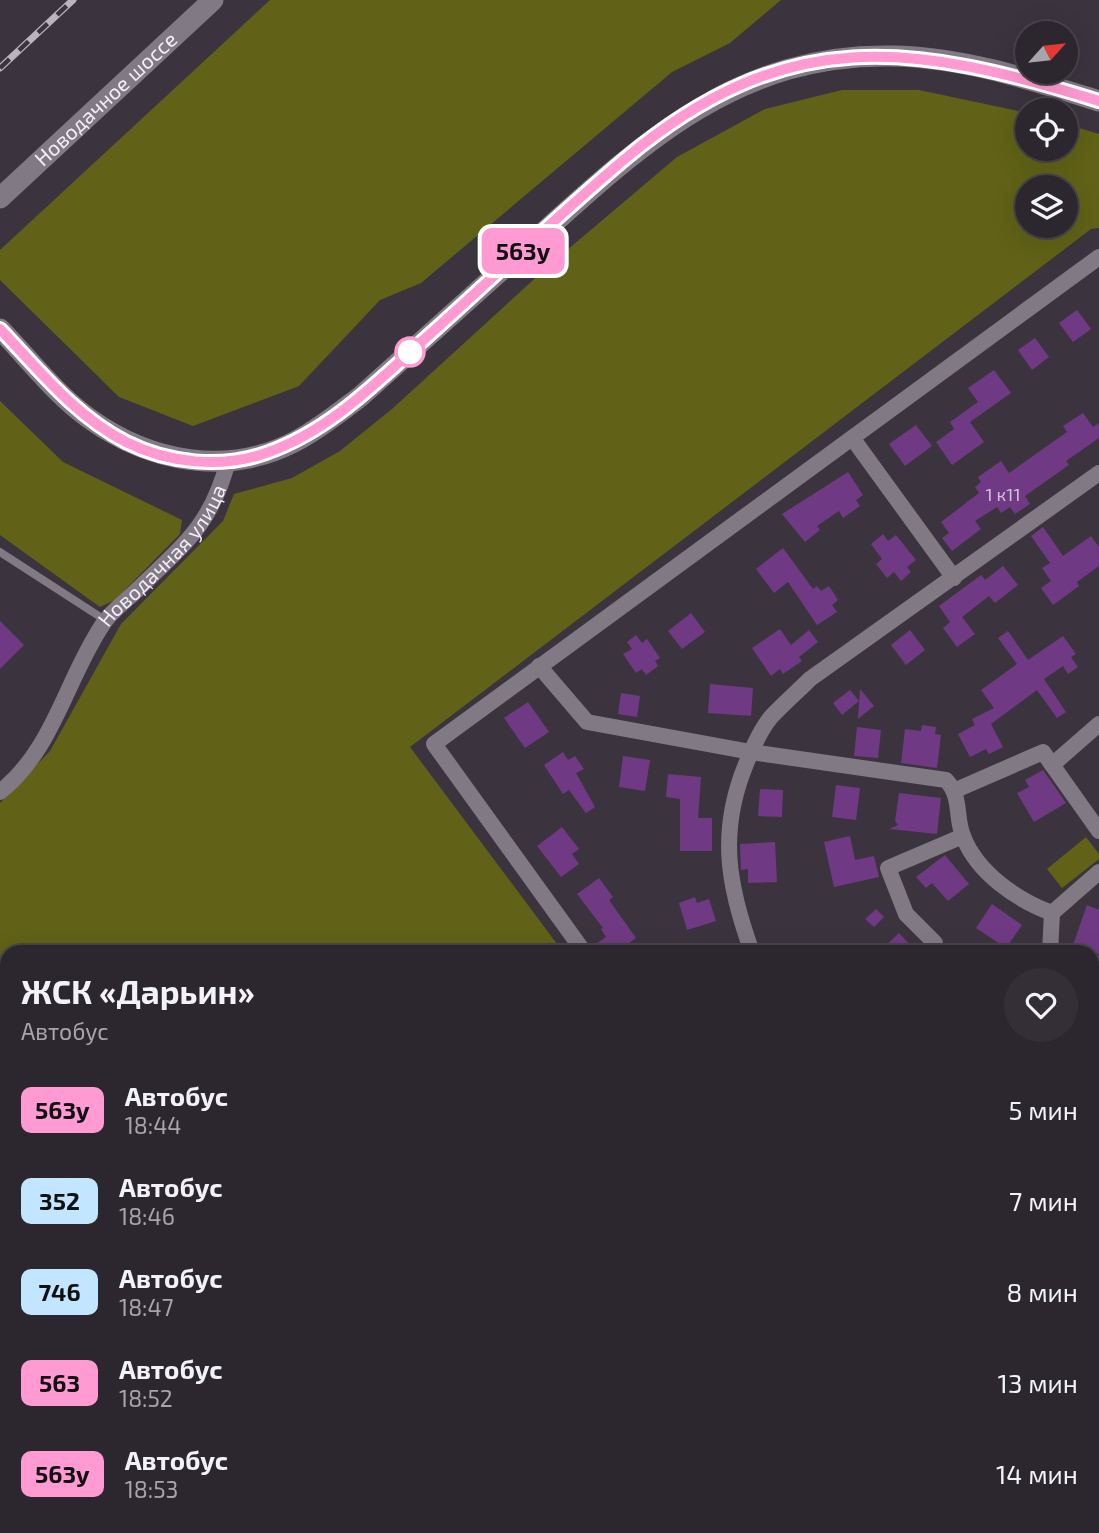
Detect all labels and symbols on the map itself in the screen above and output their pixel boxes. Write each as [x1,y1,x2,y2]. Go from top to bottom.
north arrow [1015,21,1078,84]
street label: Новодачное шоссе [29,26,182,170]
line badge: 563у [474,228,572,274]
unlabelled marker [395,337,425,367]
street label: Новодачная улица [92,481,230,631]
house number: 1 к11 [985,483,1021,505]

